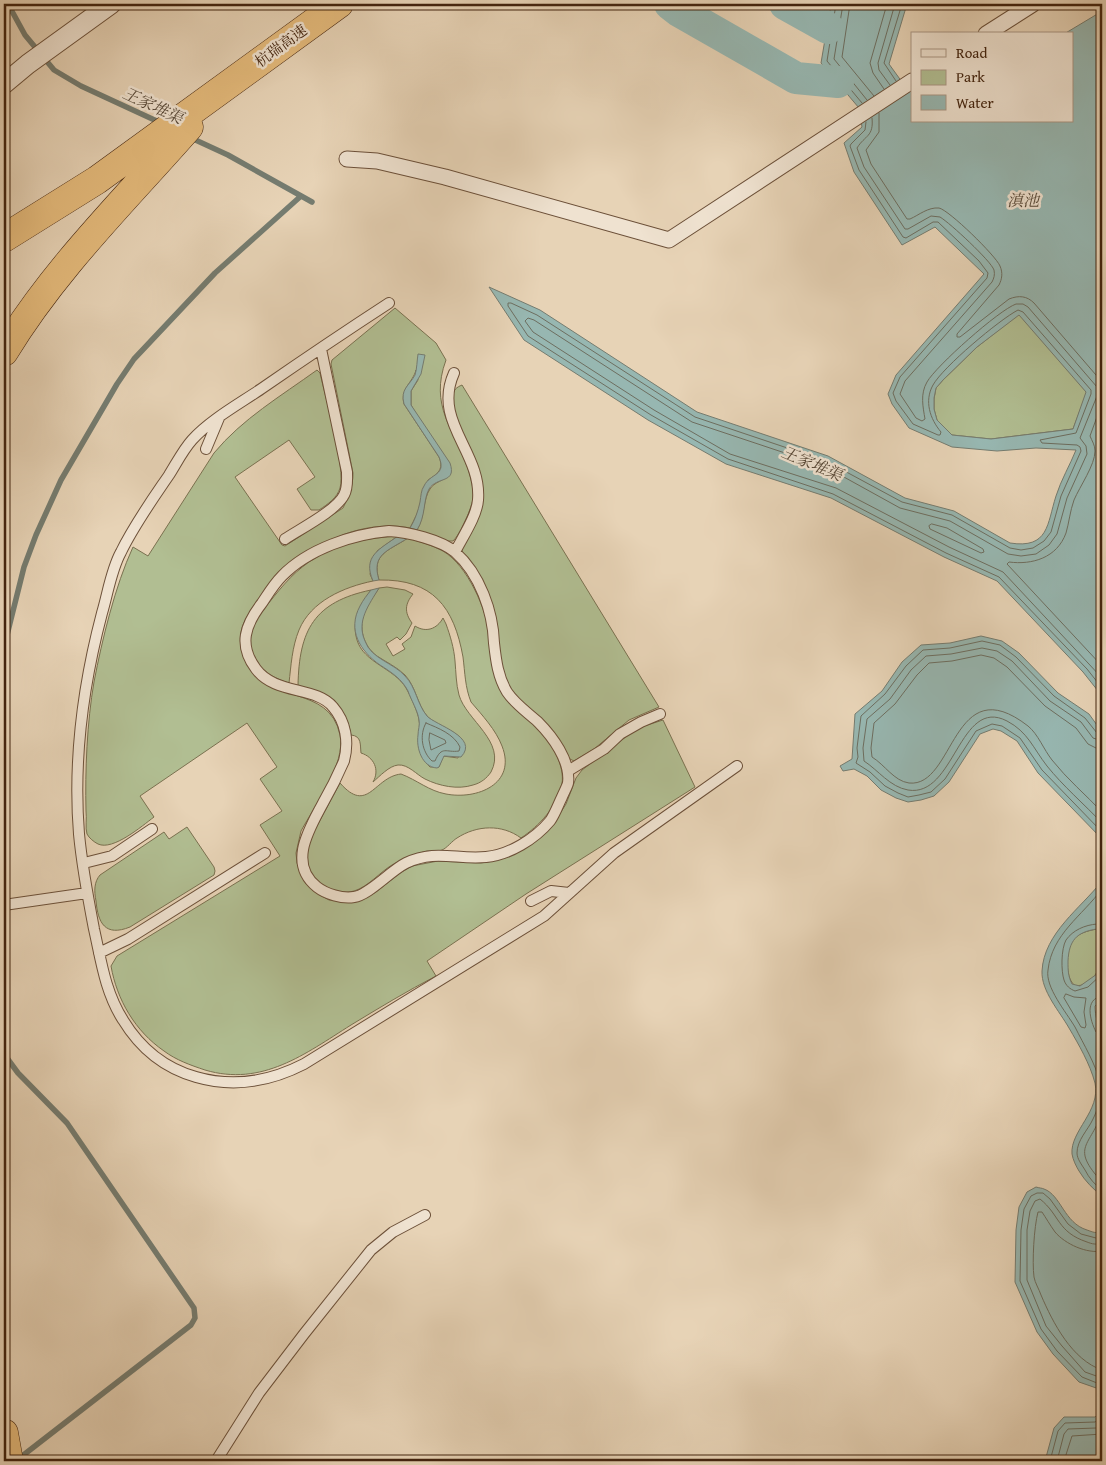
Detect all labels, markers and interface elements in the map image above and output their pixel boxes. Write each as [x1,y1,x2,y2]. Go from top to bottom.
street label: 杭瑞高速 [250,19,311,72]
legend [911,32,1074,122]
text: Road [956,42,987,63]
text: Park [956,66,985,87]
water label: 王家堆渠 [119,81,189,130]
text: Water [956,92,994,113]
water label: 滇池 [1007,188,1041,212]
water label: 王家堆渠 [778,439,848,487]

